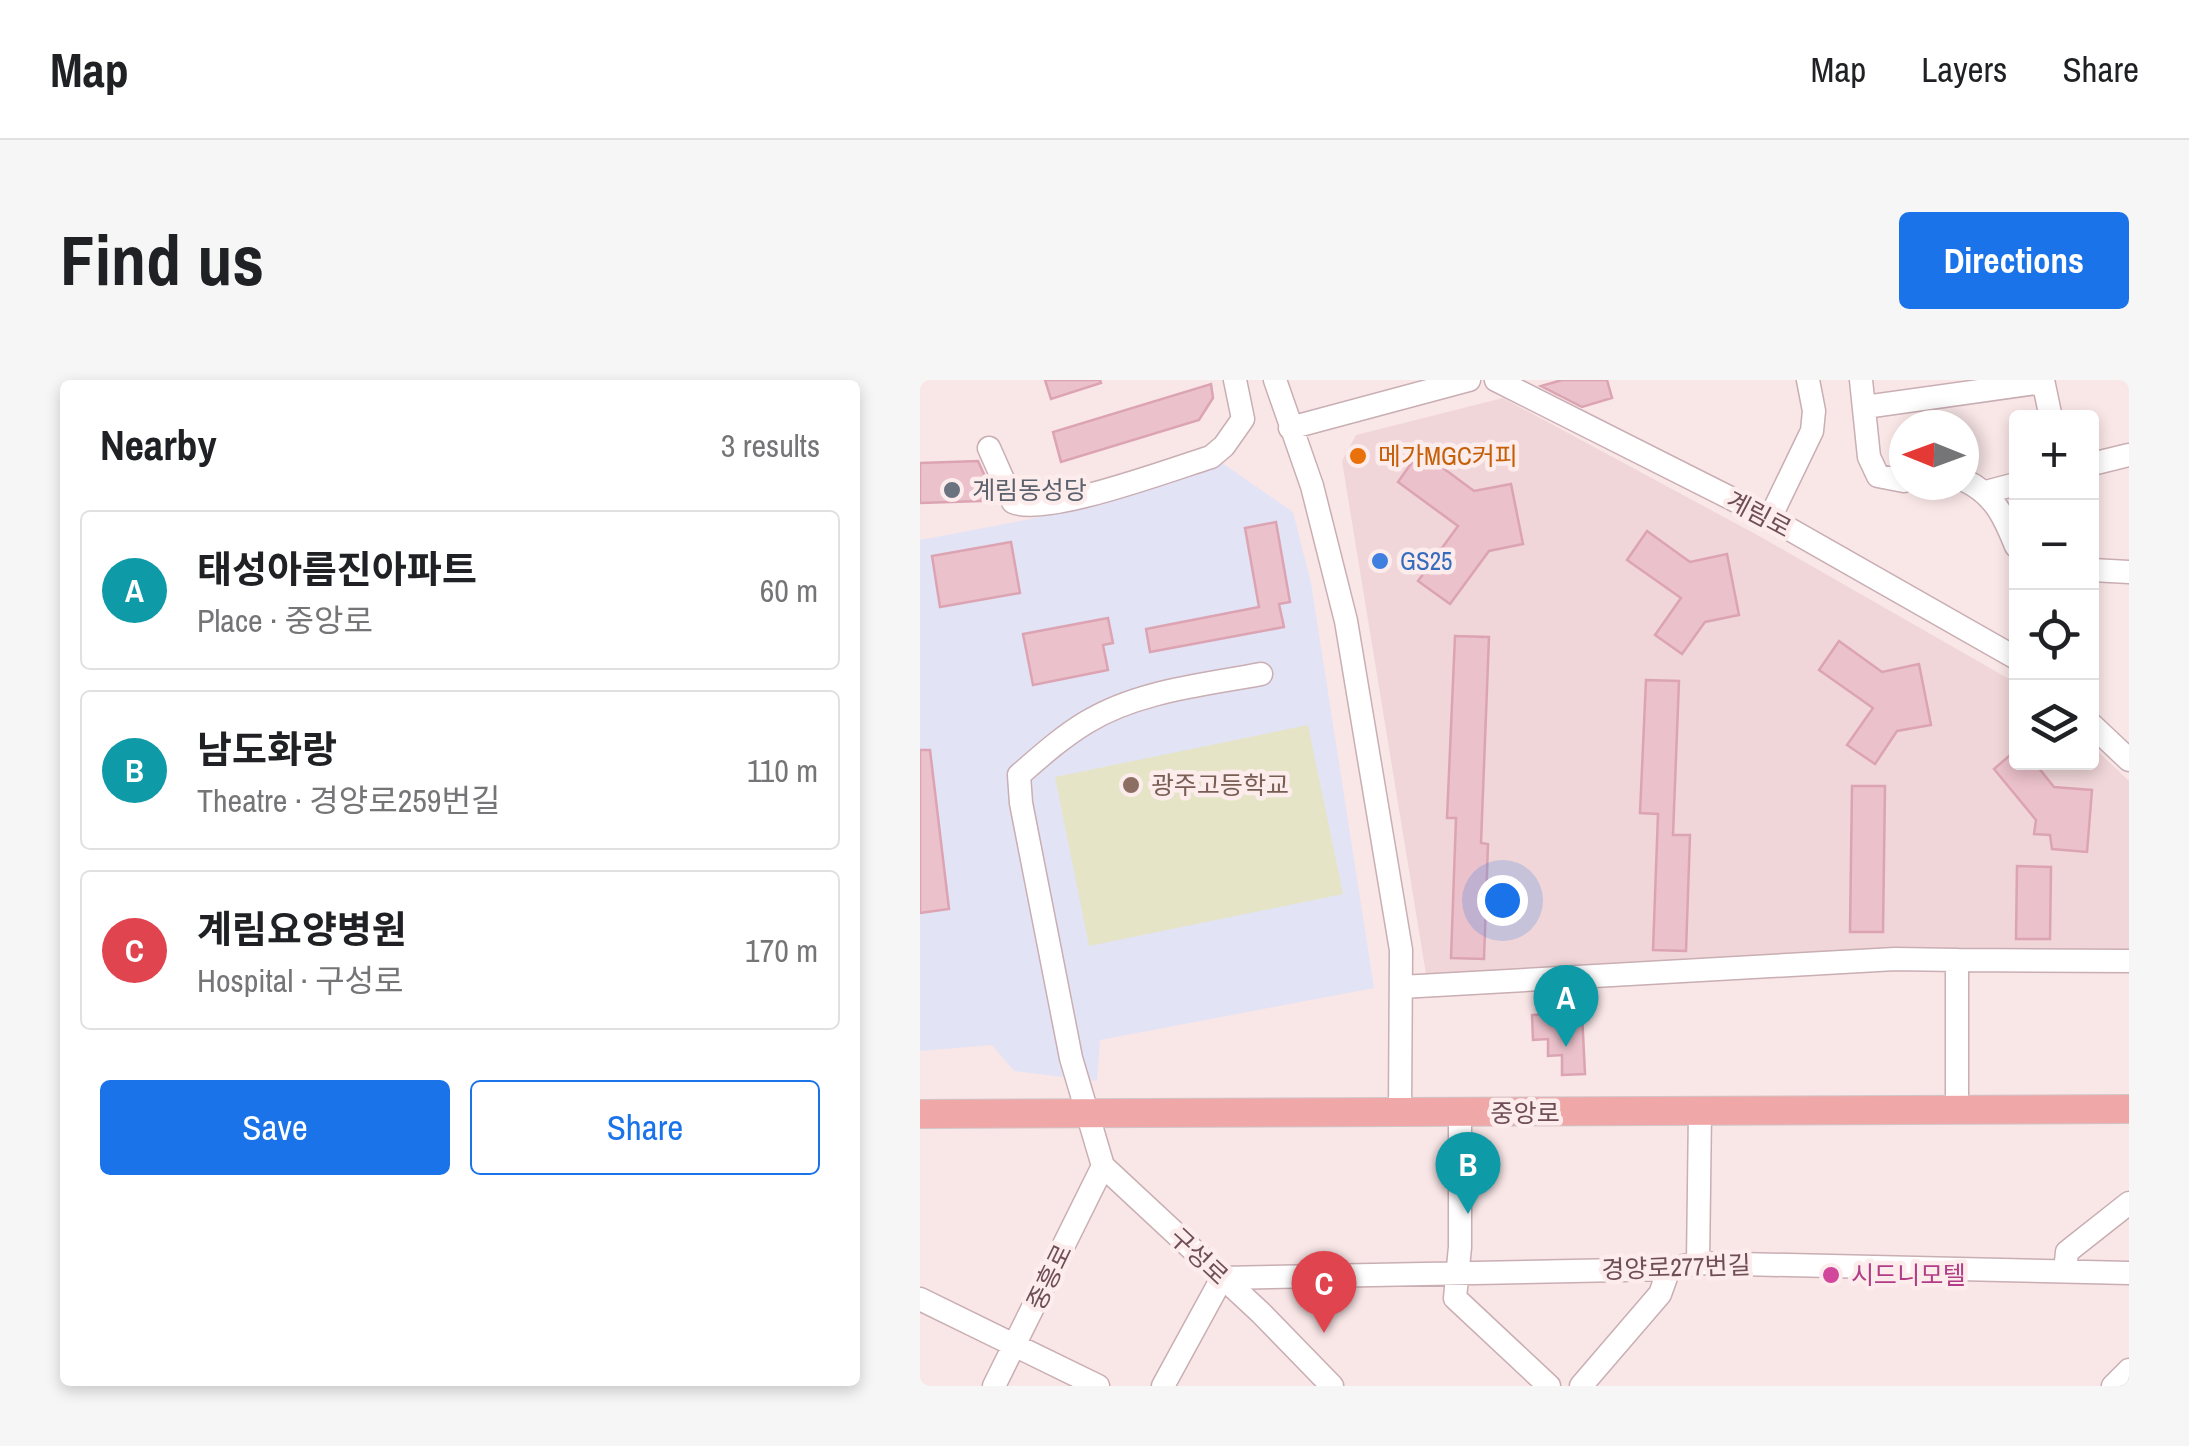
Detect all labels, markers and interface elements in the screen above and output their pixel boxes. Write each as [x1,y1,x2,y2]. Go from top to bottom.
text: Map [50,37,129,102]
text: Map [1810,46,1866,93]
text: Layers [1921,46,2007,93]
text: Share [2062,46,2139,93]
button: Directions [1899,212,2129,309]
text: Find us [60,213,264,307]
north arrow [1889,410,1979,500]
map controls [2009,410,2099,770]
button: + [2009,410,2099,500]
text: Nearby [100,417,217,473]
text: 3 results [721,424,820,467]
place label: 메가MGC커피 [1378,439,1518,473]
marker: 메가MGC커피 [1347,445,1369,467]
place label: 계림동성당 [972,473,1087,507]
marker: 계림동성당 [941,479,963,501]
street label: 계림로 [1721,483,1797,545]
button: − [2009,500,2099,590]
text: 태성아름진아파트 [197,544,477,595]
place label: GS25 [1400,544,1452,578]
marker: GS25 [1369,550,1391,572]
text: A [125,569,144,612]
text: 60 m [760,569,818,612]
button: locate [2009,590,2099,680]
text: Place · 중앙로 [197,599,373,642]
button: layers [2009,680,2099,770]
text: 남도화랑 [197,724,337,775]
text: B [125,749,144,792]
text: 110 m [747,749,818,792]
place label: 광주고등학교 [1151,768,1289,802]
marker: 광주고등학교 [1120,774,1142,796]
text: Theatre · 경양로259번길 [197,779,500,822]
your location [1477,875,1528,926]
text: 계림요양병원 [197,904,407,955]
text: C [125,929,144,972]
text: 170 m [745,929,818,972]
text: Hospital · 구성로 [197,959,403,1002]
pin: A [1534,964,1598,1047]
button: Save [100,1080,450,1175]
button: Share [470,1080,820,1175]
street label: 중앙로 [1490,1096,1560,1130]
pin: B [1436,1132,1500,1214]
street label: 구성로 [1162,1220,1236,1292]
street label: 중흥로 [1019,1239,1079,1315]
street label: 경양로277번길 [1601,1247,1751,1287]
pin: C [1292,1250,1356,1333]
place label: 시드니모텔 [1851,1258,1966,1292]
marker: 시드니모텔 [1820,1264,1842,1286]

